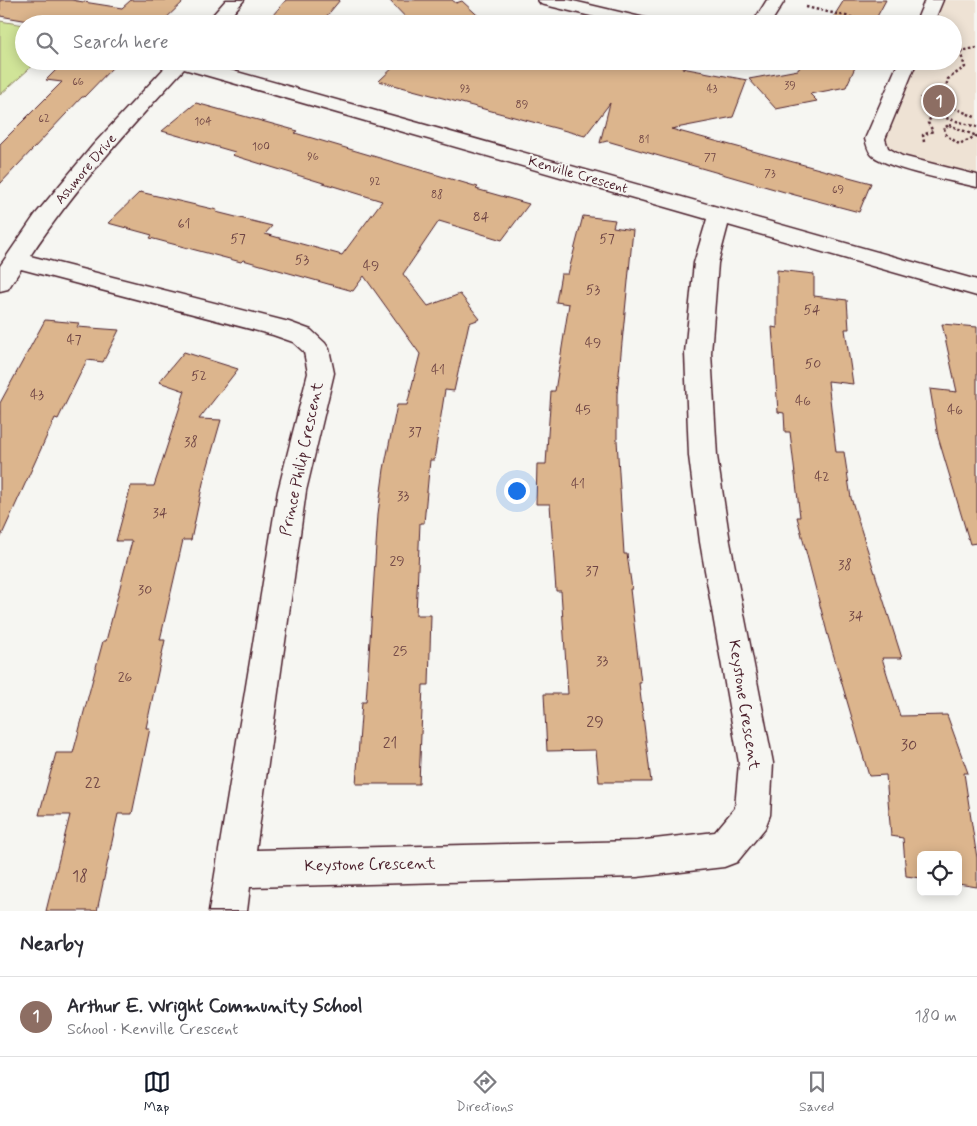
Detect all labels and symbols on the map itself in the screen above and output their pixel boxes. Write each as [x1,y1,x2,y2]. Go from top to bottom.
house number: 66 [72,75,84,89]
house number: 39 [784,79,796,93]
house number: 93 [460,82,470,96]
house number: 43 [706,82,718,96]
pin: 1 [923,82,955,120]
house number: 89 [516,98,528,112]
house number: 62 [38,112,50,126]
house number: 104 [194,115,212,129]
street label: Ashmore Drive [51,130,121,208]
house number: 81 [639,133,649,147]
house number: 100 [252,140,270,154]
house number: 96 [307,150,319,164]
house number: 77 [704,151,717,165]
street label: Kenville Crescent [526,152,630,198]
house number: 73 [764,167,776,181]
house number: 92 [369,175,381,189]
house number: 69 [832,183,844,197]
house number: 88 [431,188,443,202]
house number: 84 [473,208,490,226]
house number: 61 [177,215,191,233]
house number: 57 [230,230,246,248]
house number: 57 [599,230,615,248]
house number: 53 [295,251,309,269]
house number: 49 [363,257,379,275]
house number: 53 [586,281,600,299]
house number: 54 [804,301,821,319]
house number: 47 [66,331,82,349]
house number: 49 [585,334,601,352]
house number: 50 [805,355,821,373]
house number: 41 [431,361,445,379]
house number: 52 [191,367,207,385]
street label: Prince Philip Crescent [275,380,329,538]
house number: 43 [30,386,44,404]
house number: 46 [795,392,811,410]
house number: 45 [575,401,591,419]
house number: 46 [947,401,963,419]
house number: 37 [408,423,422,441]
house number: 38 [184,433,198,451]
house number: 42 [814,468,830,486]
house number: 41 [571,475,585,493]
your location [504,478,530,504]
house number: 33 [397,487,409,505]
house number: 34 [153,504,168,522]
house number: 29 [389,552,405,570]
house number: 38 [838,556,852,574]
house number: 37 [585,562,599,580]
house number: 30 [138,581,152,599]
house number: 34 [849,607,864,625]
street label: Keystone Crescent [723,638,765,772]
house number: 25 [393,642,407,660]
house number: 33 [596,652,608,670]
house number: 26 [118,668,133,686]
house number: 29 [586,712,604,733]
house number: 21 [383,733,397,754]
house number: 30 [901,735,917,756]
house number: 22 [85,773,101,794]
street label: Keystone Crescent [304,853,436,877]
house number: 18 [72,866,88,887]

